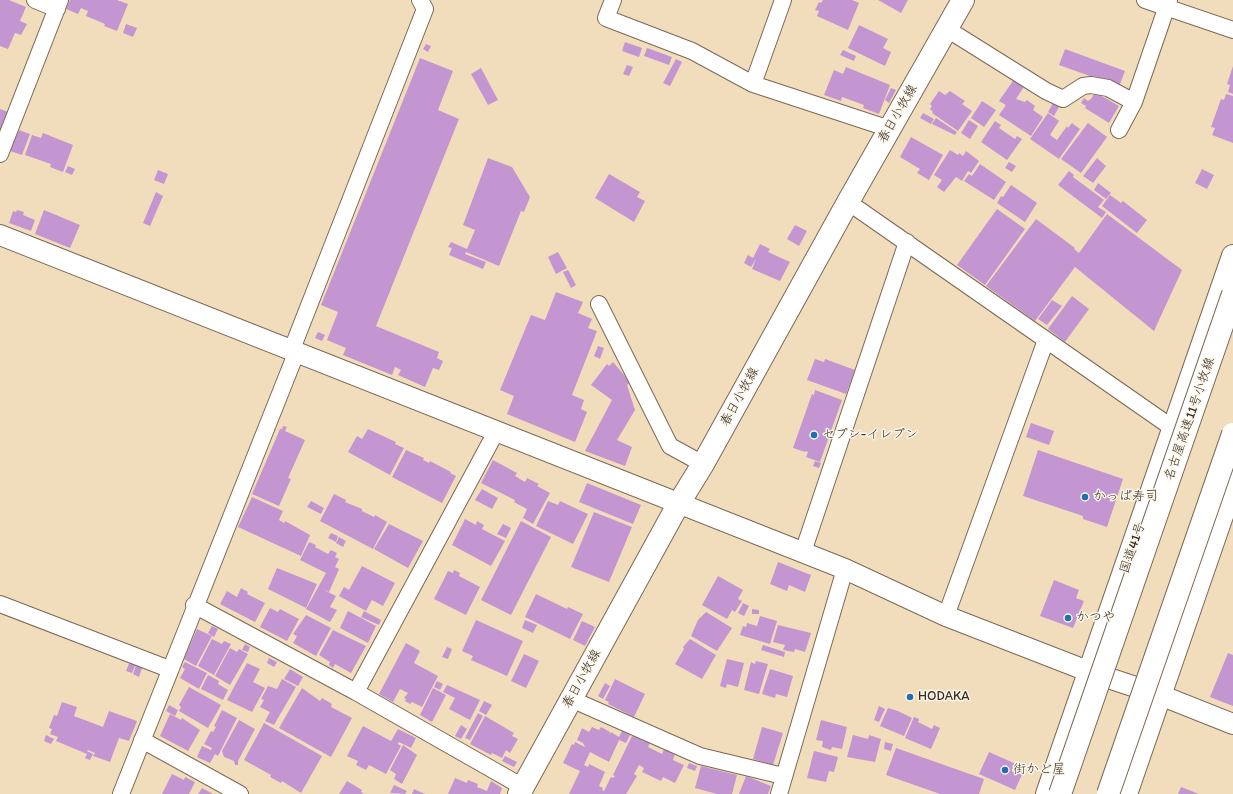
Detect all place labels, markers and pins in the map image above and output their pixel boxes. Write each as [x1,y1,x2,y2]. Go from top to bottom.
place label: セブン-イレブン [822,427,918,443]
marker: セブン-イレブン [809,430,819,440]
place label: かっぱ寿司 [1093,489,1158,505]
marker: かっぱ寿司 [1080,492,1090,502]
place label: かつや [1076,610,1115,626]
marker: かつや [1063,613,1073,623]
place label: HODAKA [918,689,970,705]
marker: HODAKA [905,692,915,702]
place label: 街かど屋 [1013,762,1065,778]
marker: 街かど屋 [1000,765,1010,775]

